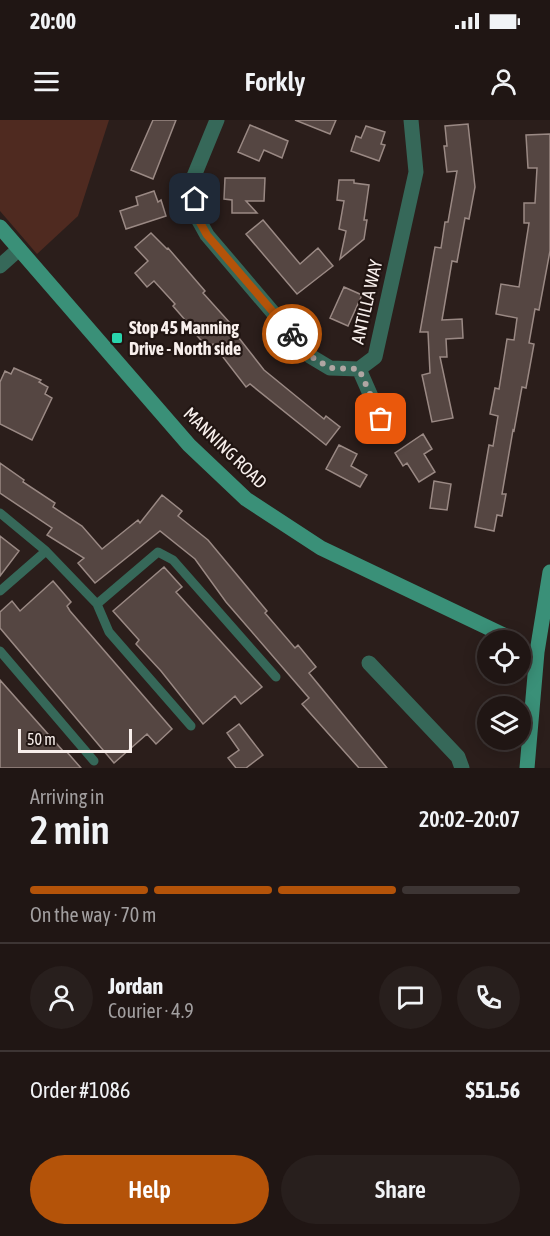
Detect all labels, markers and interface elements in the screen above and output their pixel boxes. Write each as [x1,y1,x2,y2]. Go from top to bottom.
text: 20:00 [30,8,76,34]
icon: menu [30,65,63,98]
icon: person [487,65,520,98]
text: Forkly [245,66,305,97]
pin [169,173,220,224]
icon: home [178,182,211,215]
street label: ANTILLA WAY [347,258,386,346]
courier [262,304,322,364]
place label: Stop 45 Manning Drive - North side [129,317,241,359]
icon: bike [276,318,309,351]
marker: Stop 45 Manning Drive - North side [110,331,124,345]
pin [355,393,406,444]
icon: bag [364,402,397,435]
street label: MANNING ROAD [179,403,271,493]
map controls [477,630,531,750]
button: locate [477,630,531,684]
button: layers [477,696,531,750]
scale bar [18,726,132,754]
text: 50 m [27,730,56,748]
text: Arriving in [30,785,104,808]
text: 20:02–20:07 [419,806,520,832]
text: 2 min [30,808,110,852]
text: On the way · 70 m [30,903,156,926]
button: person [30,966,93,1029]
button: chat [379,966,442,1029]
button: phone [457,966,520,1029]
text: Jordan [108,973,163,999]
text: Courier · 4.9 [108,999,194,1022]
text: Order #1086 [30,1077,130,1103]
text: $51.56 [465,1077,520,1103]
button: Help [30,1155,269,1224]
button: Share [281,1155,520,1224]

